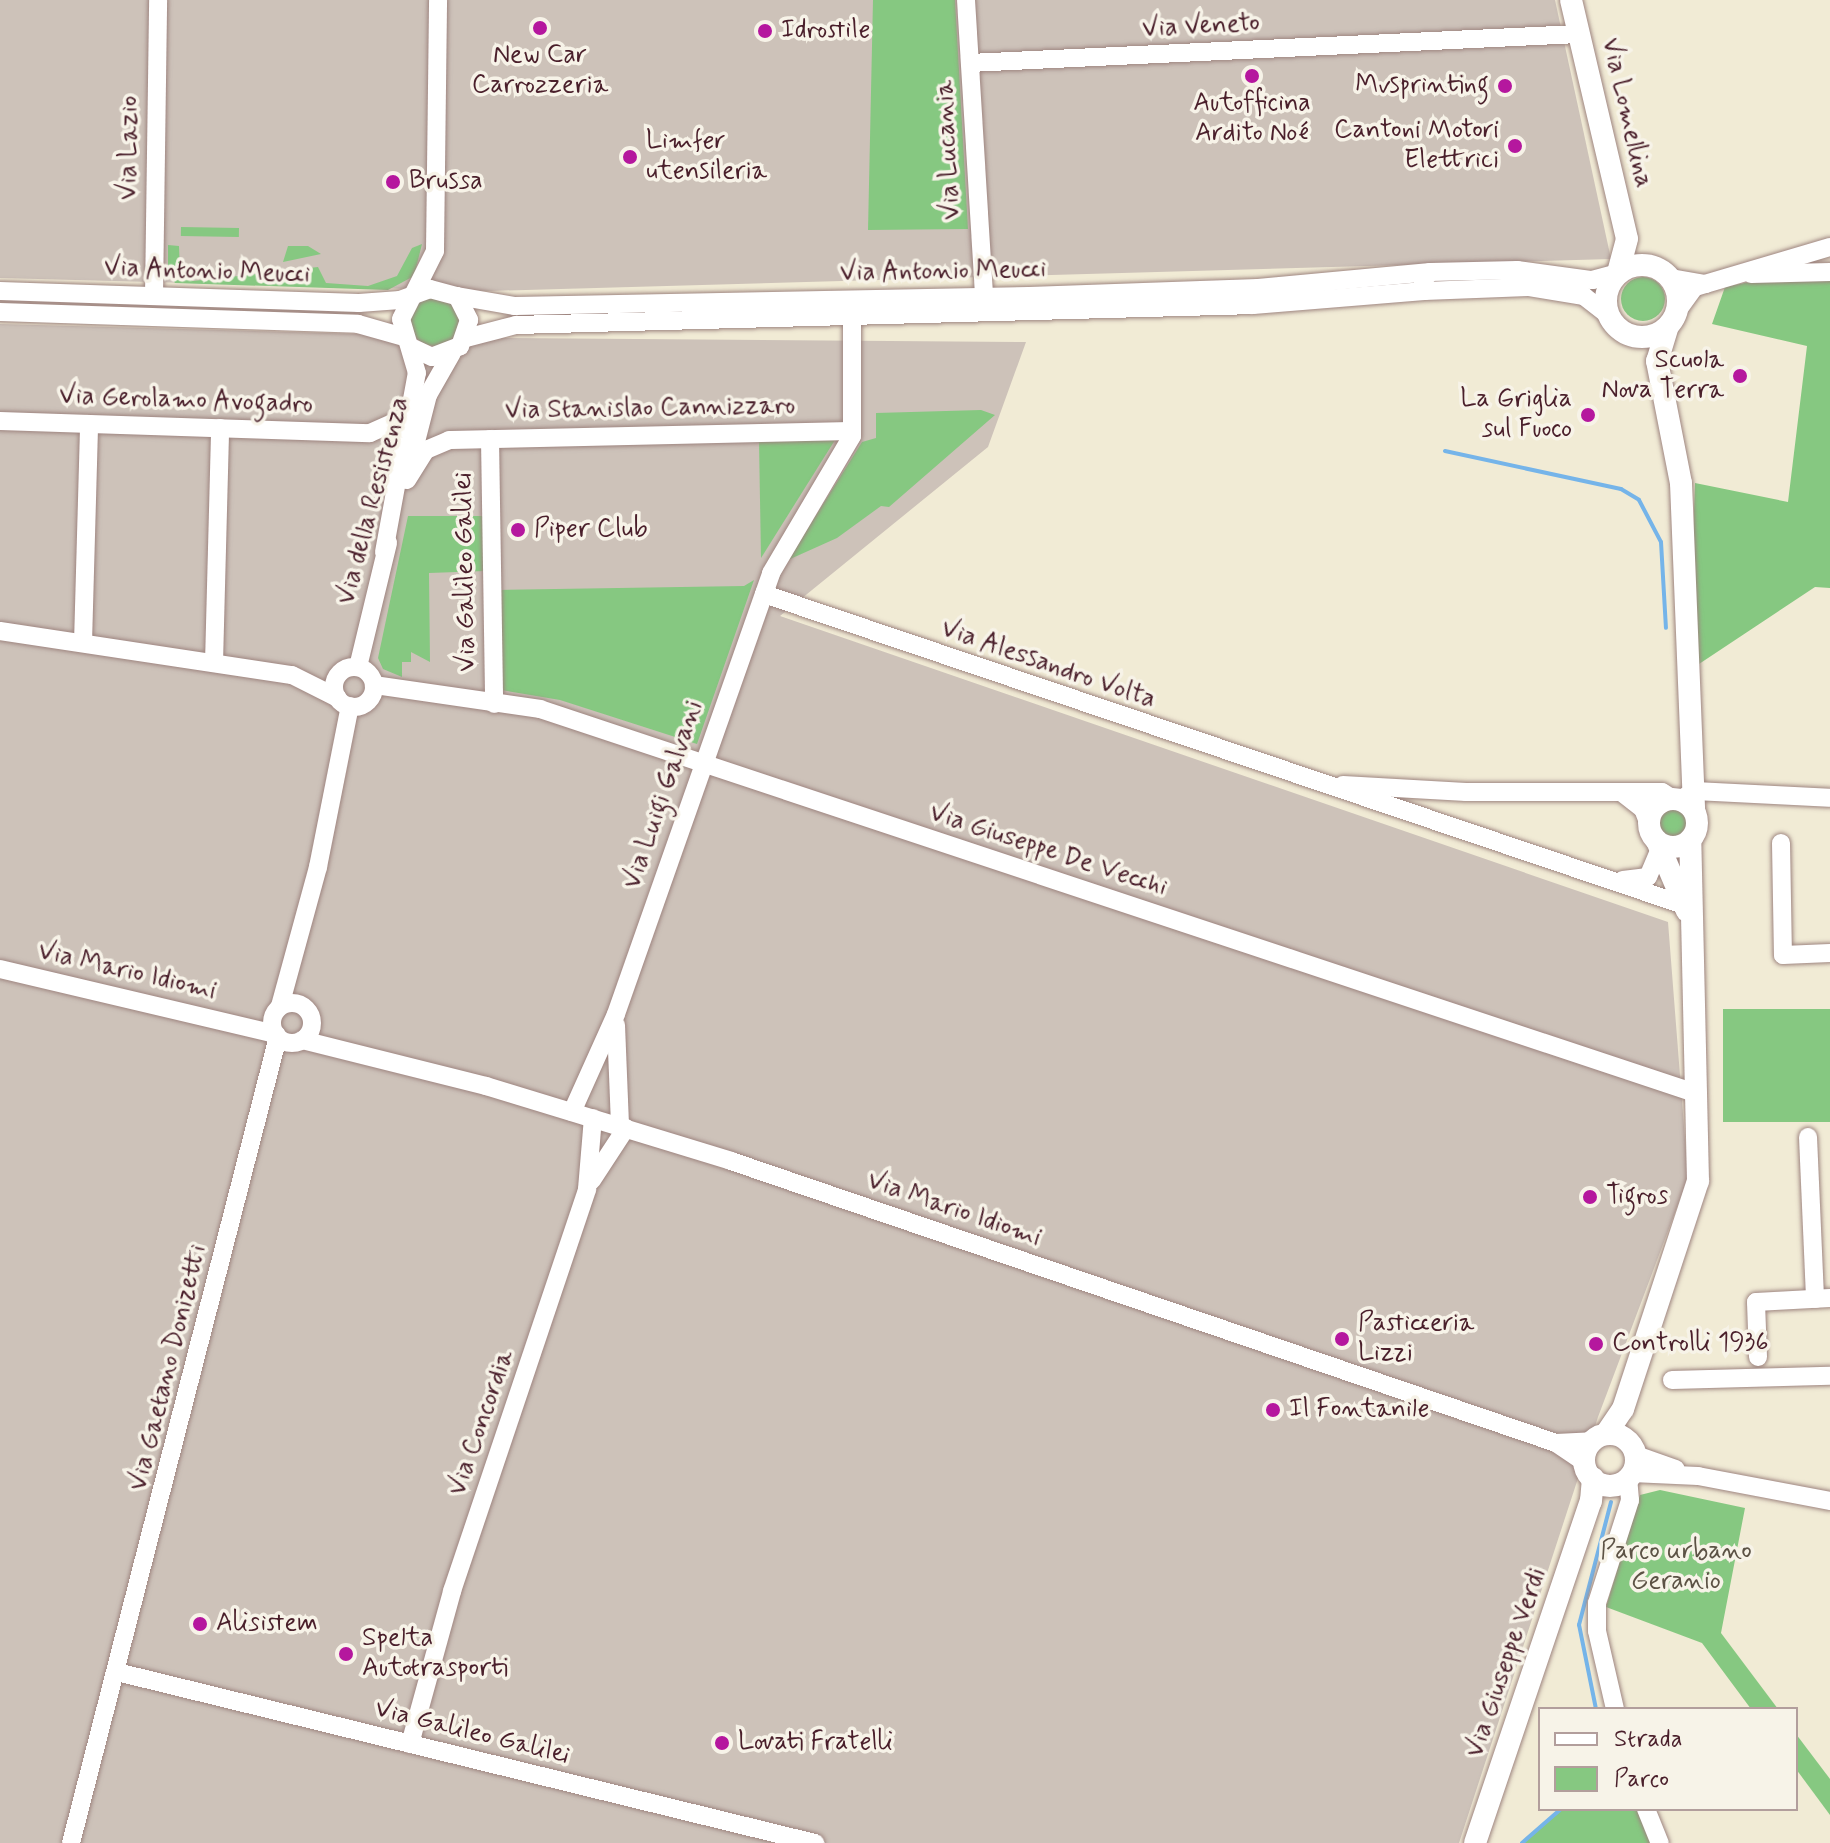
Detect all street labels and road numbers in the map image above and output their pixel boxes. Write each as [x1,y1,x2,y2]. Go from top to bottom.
street label: Via Veneto [1141,8,1261,46]
street label: Via Lomellina [1594,35,1658,191]
street label: Via Lucania [930,82,968,218]
street label: Via Lazio [114,97,146,199]
street label: Via Antonio Meucci [103,253,311,291]
street label: Via Antonio Meucci [840,255,1046,289]
street label: Via Gerolamo Avogadro [58,381,314,421]
street label: Via Stanislao Cannizzaro [504,391,796,427]
street label: Via della Resistenza [331,393,417,609]
street label: Via Galileo Galilei [449,475,483,669]
street label: Via Alessandro Volta [935,613,1161,717]
street label: Via Luigi Galvani [620,705,708,885]
street label: Via Giuseppe De Vecchi [928,799,1168,903]
street label: Via Mario Idiomi [33,936,221,1008]
street label: Via Mario Idiomi [862,1165,1046,1255]
street label: Via Gaetano Donizetti [123,1242,215,1494]
street label: Via Concordia [443,1346,521,1500]
street label: Via Giuseppe Verdi [1460,1565,1554,1761]
street label: Via Galileo Galilei [375,1695,569,1771]

